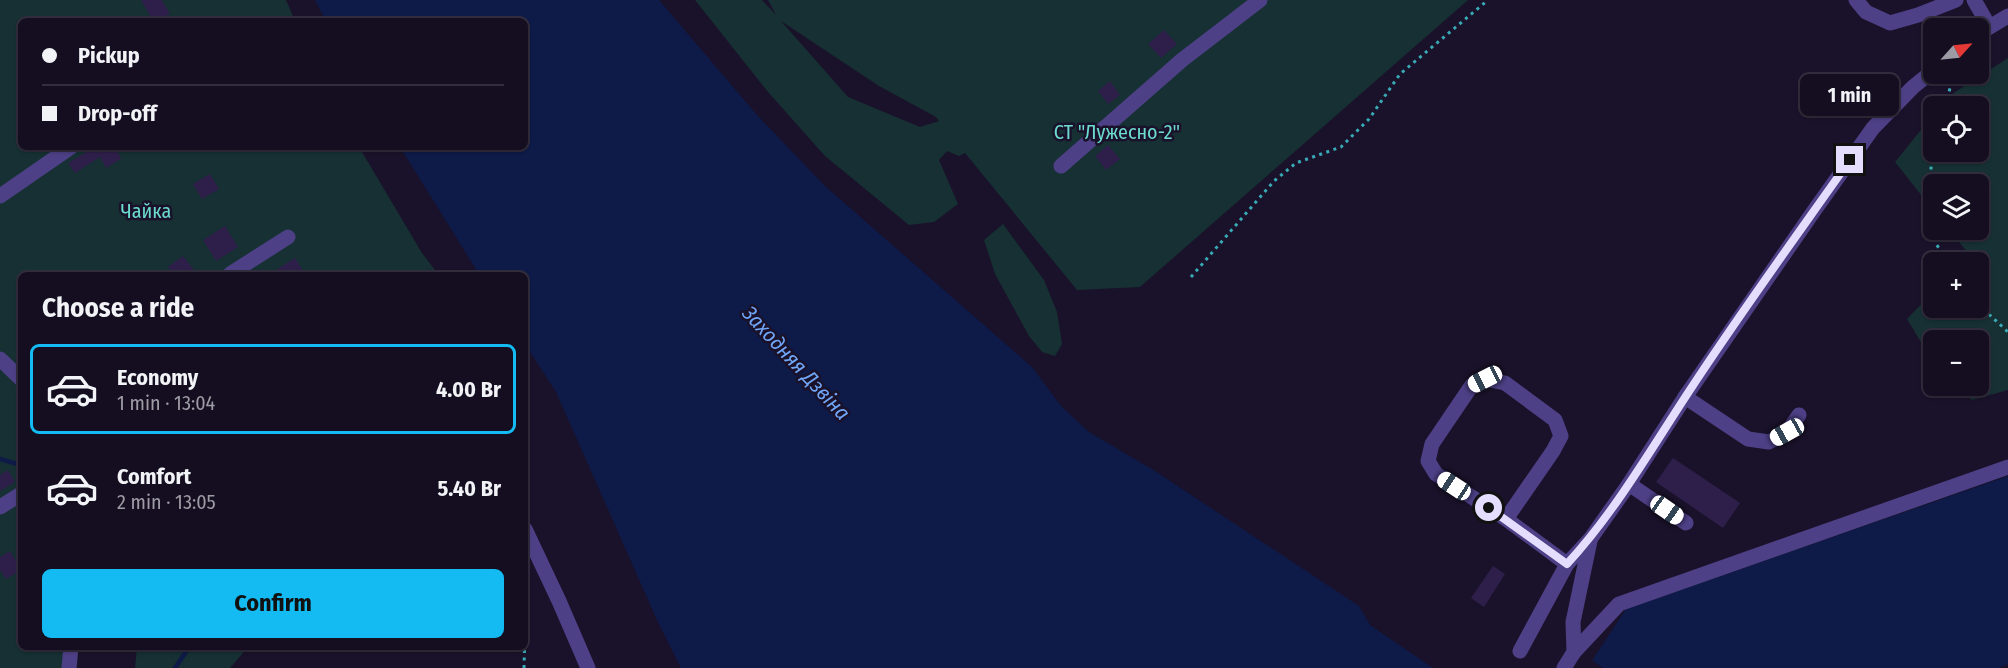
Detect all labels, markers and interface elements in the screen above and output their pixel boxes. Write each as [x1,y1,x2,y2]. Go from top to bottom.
north arrow [1923,18,1989,84]
map controls [1923,18,1989,396]
text: Pickup [78,42,140,69]
callout: 1 min [1800,73,1900,115]
text: 1 min [1828,83,1871,107]
button: locate [1923,96,1989,162]
text: Drop-off [78,100,157,127]
park label: СТ "Лужесно-2" [1054,120,1180,144]
route end [1836,146,1863,173]
button: layers [1923,174,1989,240]
park label: Чайка [121,199,171,223]
button: + [1923,252,1989,318]
text: Choose a ride [42,292,194,324]
water label: Заходняя Дзвіна [736,300,855,425]
button: − [1923,330,1989,396]
icon: car [45,362,99,416]
car [1465,363,1505,395]
text: Economy [117,364,198,391]
text: 4.00 Br [436,376,501,403]
text: 1 min · 13:04 [117,391,215,415]
car [1767,415,1807,449]
icon: car [45,461,99,515]
text: Comfort [117,463,191,490]
car [1434,469,1474,503]
text: 5.40 Br [437,475,501,502]
text: 2 min · 13:05 [117,490,216,514]
car [1647,492,1687,528]
route start [1475,494,1502,521]
button: Confirm [42,569,504,638]

